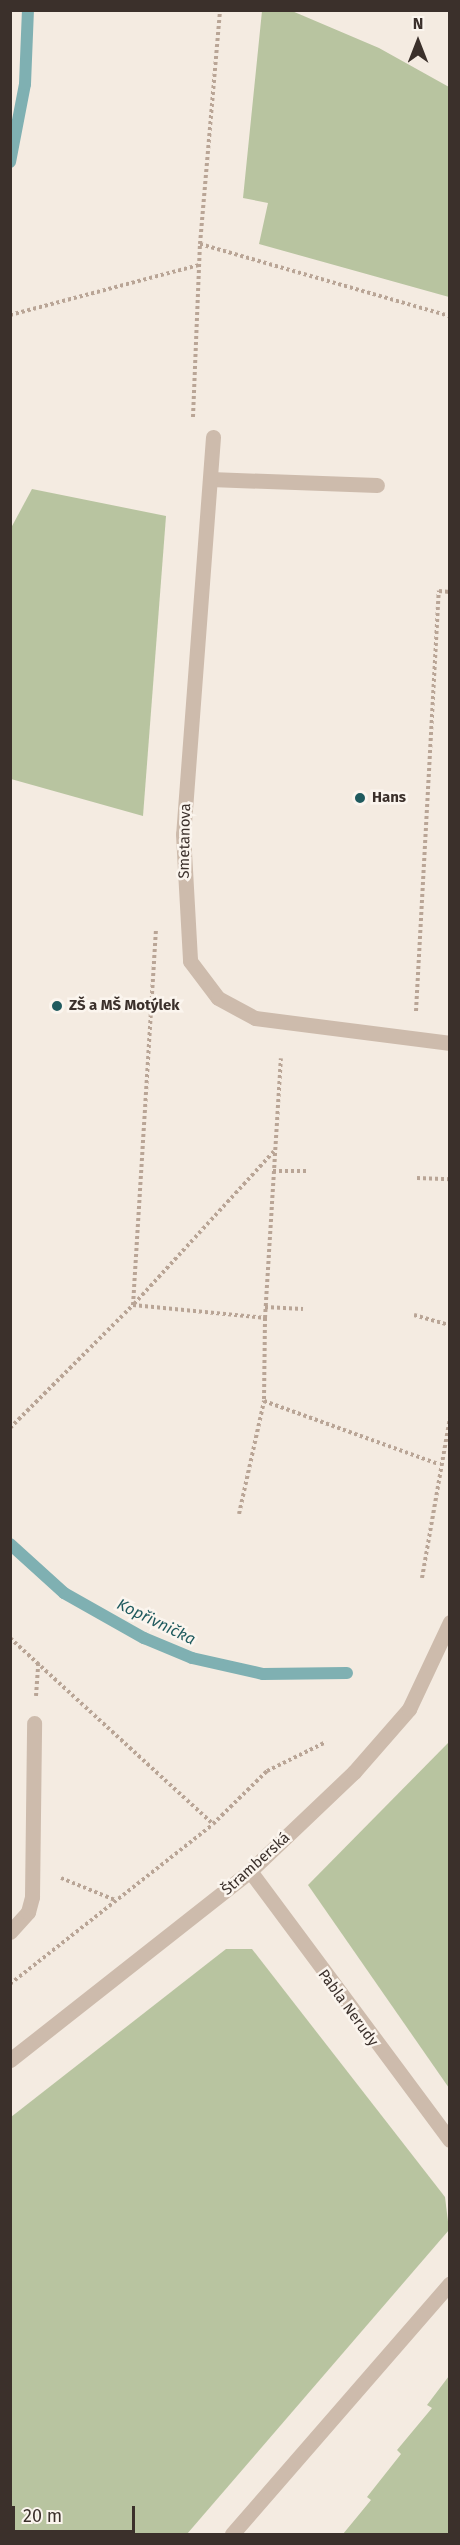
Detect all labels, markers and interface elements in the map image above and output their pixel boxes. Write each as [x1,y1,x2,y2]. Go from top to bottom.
north arrow [388,12,448,72]
text: N [413,14,423,33]
place label: Hans [372,789,406,807]
marker: Hans [353,791,367,805]
street label: Smetanova [175,803,195,879]
place label: ZŠ a MŠ Motýlek [69,997,180,1015]
marker: ZŠ a MŠ Motýlek [50,999,64,1013]
water label: Kopřivnička [114,1595,198,1649]
street label: Štramberská [218,1829,294,1899]
street label: Pabla Nerudy [314,1966,382,2050]
scale bar [15,2494,138,2532]
text: 20 m [23,2505,62,2527]

